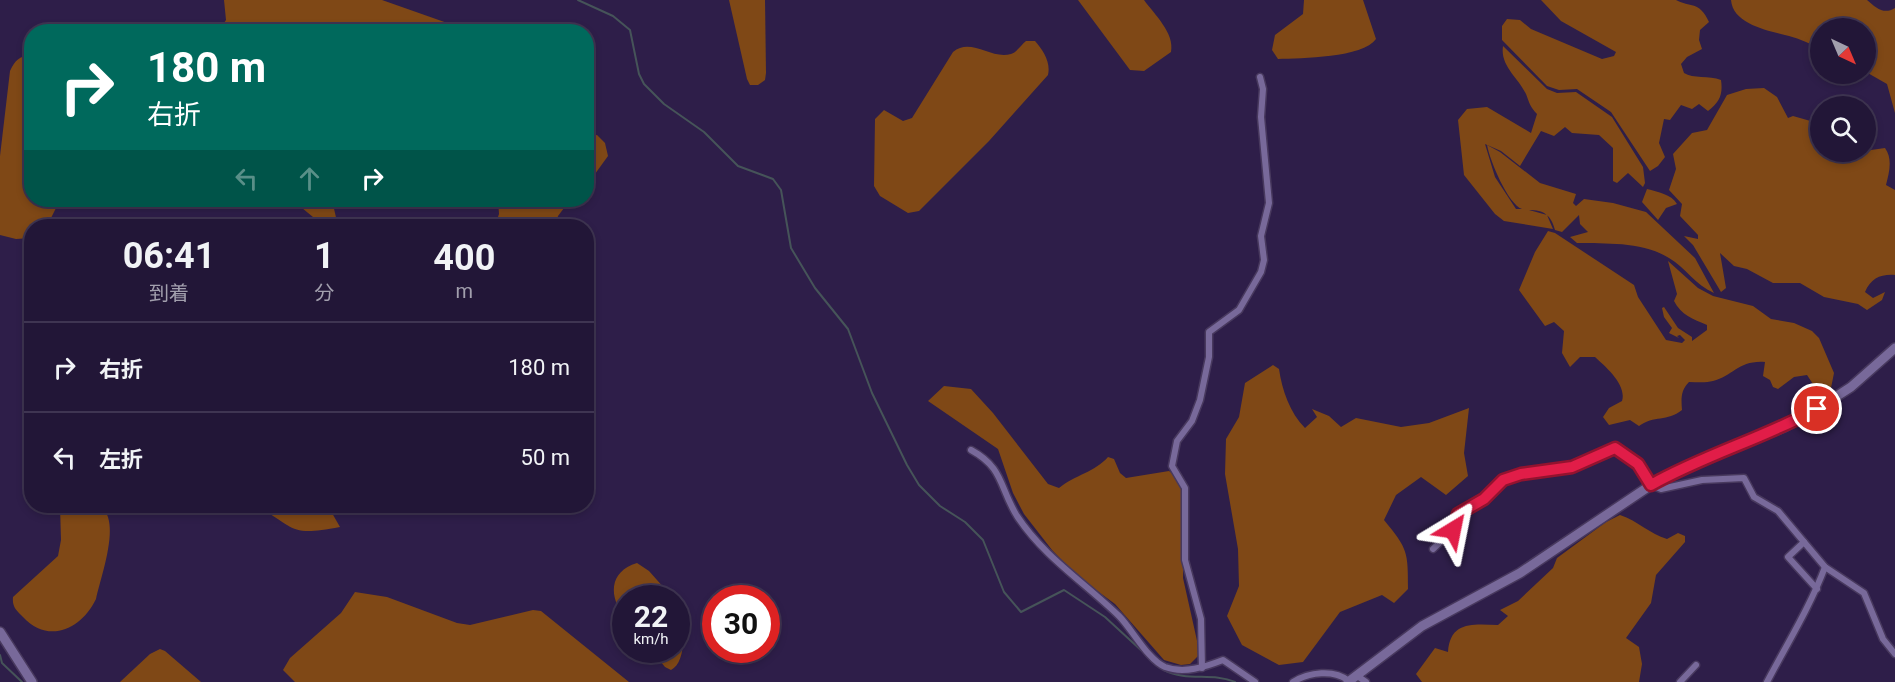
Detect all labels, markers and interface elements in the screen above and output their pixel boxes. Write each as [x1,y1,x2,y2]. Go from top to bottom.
north arrow [1810,18,1876,84]
map controls [1810,18,1876,162]
text: 180 m [147,43,266,92]
icon: right [48,48,126,126]
button: search [1810,96,1876,162]
text: 右折 [147,99,201,131]
icon: left [230,162,263,195]
icon: ahead [293,162,326,195]
icon: right [356,162,389,195]
text: 06:41 [123,235,215,277]
text: 1 [314,235,335,277]
text: 400 [433,237,495,279]
text: m [456,279,473,303]
text: 到着 [149,281,189,305]
text: 分 [314,281,334,305]
icon: right [48,351,81,384]
text: 180 m [508,355,570,380]
text: 右折 [99,357,143,382]
pin [1791,383,1842,434]
icon: arrive [1800,392,1833,425]
icon: left [48,441,81,474]
text: 50 m [521,445,570,470]
text: 左折 [99,447,143,472]
position arrow [1421,498,1485,562]
speed limit sign: 30 [702,585,780,663]
text: 22 [634,599,668,634]
text: km/h [633,630,669,648]

